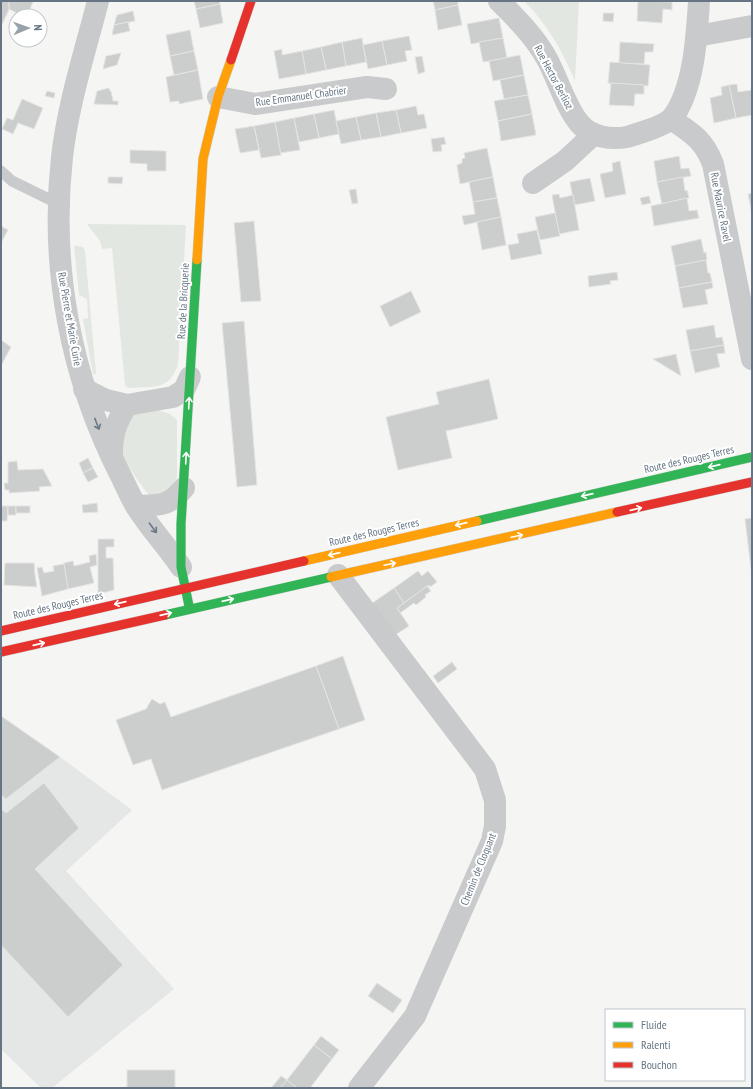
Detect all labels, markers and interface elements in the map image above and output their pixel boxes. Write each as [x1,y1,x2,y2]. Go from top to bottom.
north arrow [8,8,48,48]
text: N [31,24,45,31]
street label: Rue Hector Berlioz [531,43,577,111]
street label: Rue Emmanuel Chabrier [255,83,347,109]
street label: Rue Maurice Ravel [707,171,735,243]
street label: Rue de la Bricquerie [174,262,192,339]
street label: Rue Pierre et Marie Curie [55,271,85,367]
one-way arrow [185,397,192,410]
one-way arrow [94,417,102,429]
street label: Route des Rouges Terres [643,442,735,476]
one-way arrow [182,452,189,465]
one-way arrow [708,462,721,470]
one-way arrow [581,492,594,499]
one-way arrow [629,504,642,512]
street label: Route des Rouges Terres [328,515,420,549]
one-way arrow [455,521,468,529]
one-way arrow [148,522,157,533]
one-way arrow [510,531,523,539]
one-way arrow [328,550,341,558]
one-way arrow [383,559,396,567]
street label: Route des Rouges Terres [12,588,104,622]
one-way arrow [221,596,234,604]
one-way arrow [114,600,127,608]
one-way arrow [159,610,172,618]
one-way arrow [32,639,45,647]
street label: Chemin de Cloquant [457,831,499,907]
legend [605,1009,745,1081]
text: Fluide [641,1017,667,1032]
text: Ralenti [641,1037,670,1052]
text: Bouchon [641,1057,677,1072]

